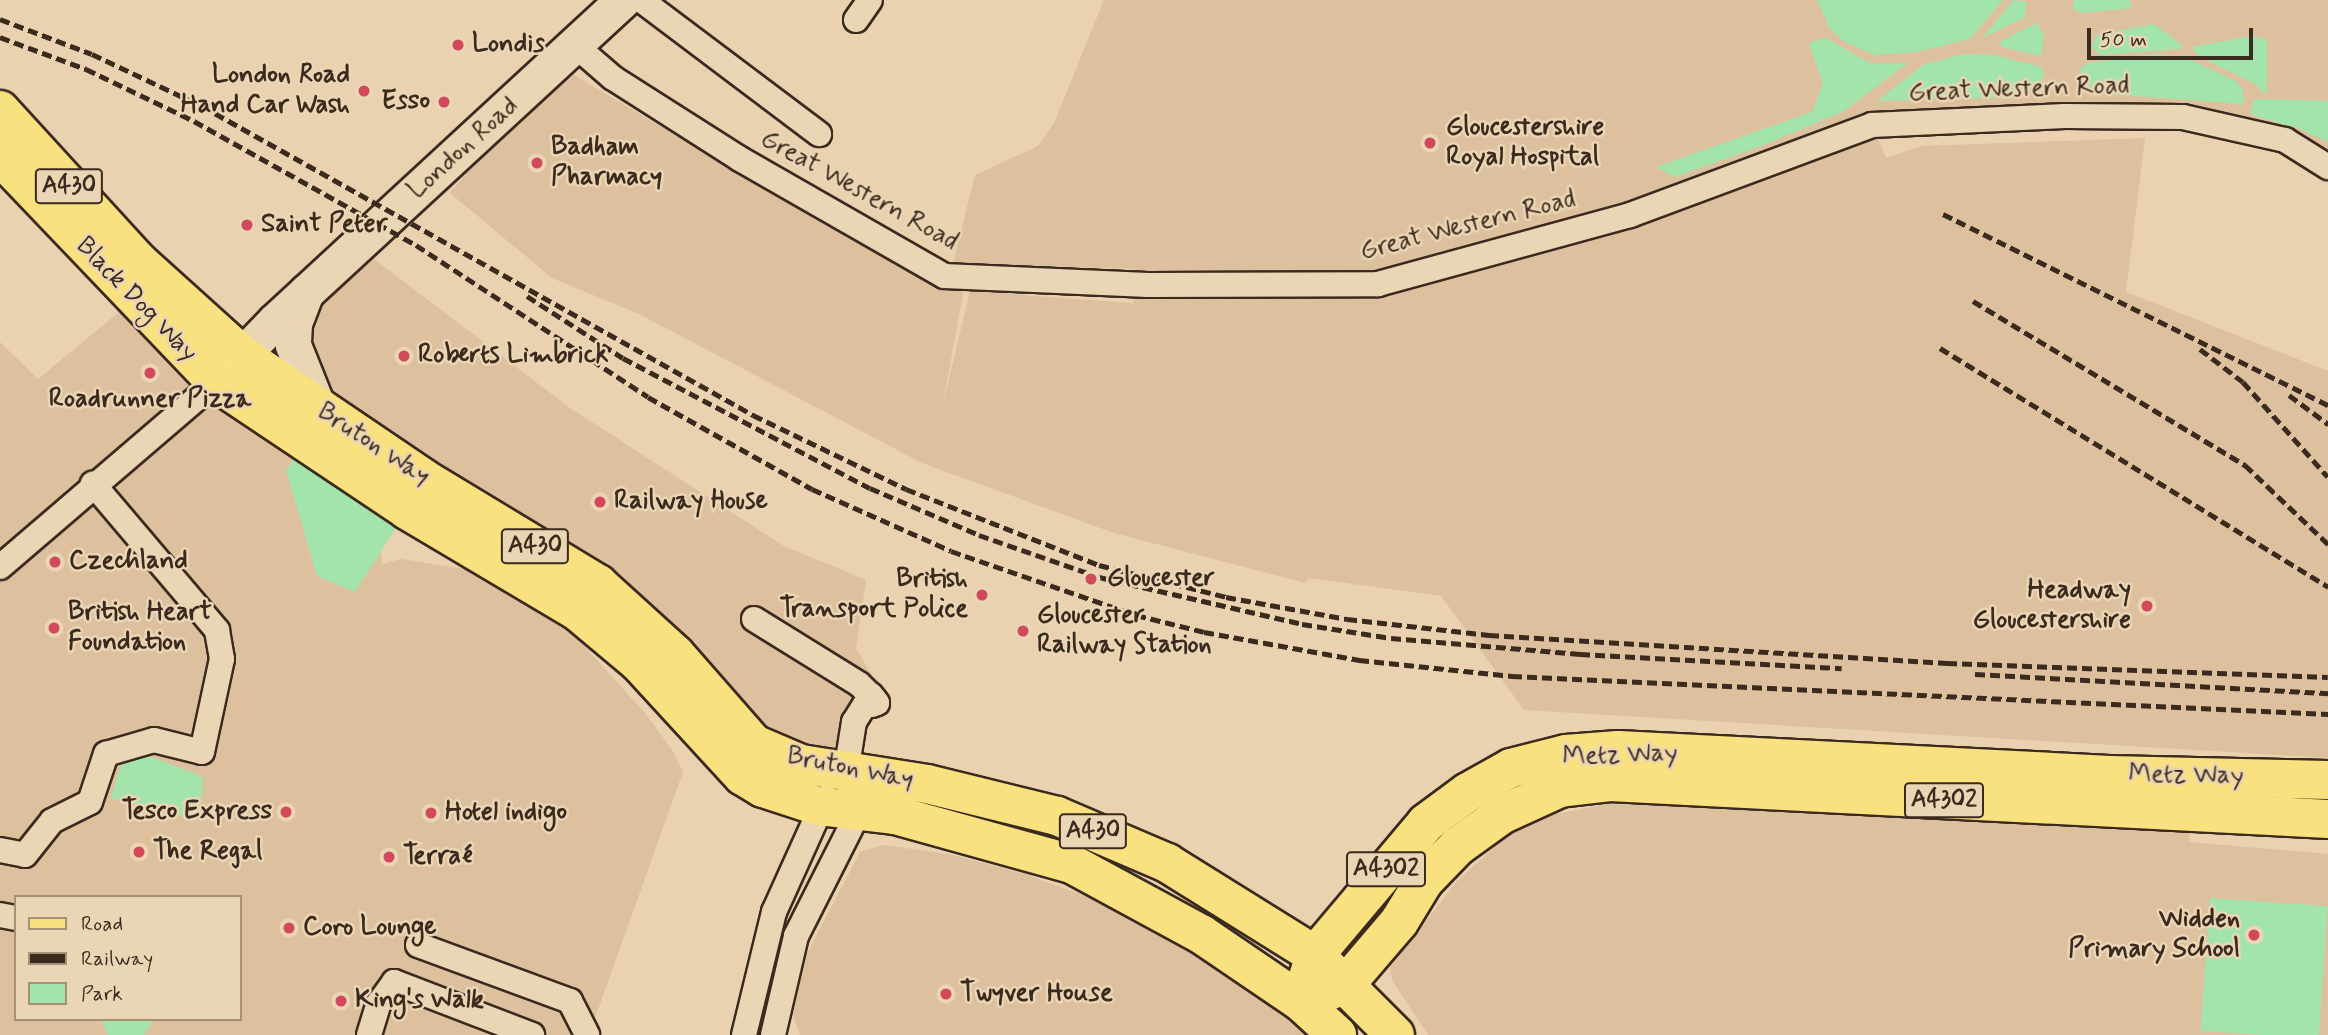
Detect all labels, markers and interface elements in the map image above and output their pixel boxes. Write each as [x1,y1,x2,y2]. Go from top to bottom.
scale bar [2090,14,2256,58]
text: 50 m [2100,26,2147,54]
place label: Londis [472,29,545,61]
marker: Londis [450,37,466,53]
place label: London Road Hand Car Wash [176,60,350,122]
street label: Great Western Road [1909,71,2129,109]
marker: London Road Hand Car Wash [356,83,372,99]
place label: Esso [381,86,430,118]
street label: London Road [402,91,526,207]
marker: Esso [436,94,452,110]
place label: Gloucestershire Royal Hospital [1446,112,1604,174]
street label: Great Western Road [755,124,963,258]
place label: Badham Pharmacy [551,132,662,194]
marker: Gloucestershire Royal Hospital [1420,133,1440,153]
marker: Badham Pharmacy [529,155,545,171]
road number: A430 [34,166,104,206]
street label: Great Western Road [1357,184,1579,268]
place label: Saint Peter [261,209,388,241]
marker: Saint Peter [239,217,255,233]
street label: Black Dog Way [67,230,205,370]
place label: Roberts Limbrick [418,340,609,372]
marker: Roberts Limbrick [396,348,412,364]
marker: Roadrunner Pizza [142,365,158,381]
place label: Roadrunner Pizza [51,384,249,416]
street label: Bruton Way [310,396,436,494]
place label: Railway House [614,486,772,518]
marker: Railway House [592,494,608,510]
road number: A430 [500,526,570,566]
place label: Czechland [69,546,188,578]
marker: Czechland [47,554,63,570]
place label: Gloucester [1107,563,1215,595]
place label: British Transport Police [782,564,968,626]
marker: Gloucester [1081,569,1101,589]
place label: Headway Gloucestershire [1973,575,2131,636]
marker: British Transport Police [974,587,990,603]
marker: Headway Gloucestershire [2137,596,2157,616]
place label: British Heart Foundation [68,597,212,658]
place label: Gloucester Railway Station [1037,600,1210,662]
marker: British Heart Foundation [46,620,62,636]
marker: Gloucester Railway Station [1015,623,1031,639]
street label: Metz Way [1562,738,1678,774]
street label: Bruton Way [783,741,917,797]
street label: Metz Way [2128,759,2244,793]
road number: A4302 [1904,780,1984,820]
place label: Tesco Express [121,796,272,828]
place label: Hotel indigo [445,797,566,829]
marker: Tesco Express [278,804,294,820]
marker: Hotel indigo [423,805,439,821]
road number: A430 [1058,810,1128,852]
place label: The Regal [153,836,257,868]
place label: Terraé [403,841,473,873]
marker: The Regal [131,844,147,860]
road number: A4302 [1346,848,1426,890]
marker: Terraé [381,849,397,865]
legend [14,895,242,1021]
place label: Widden Primary School [2068,904,2240,965]
text: Road [81,910,123,938]
place label: Coro Lounge [303,912,437,944]
marker: Coro Lounge [281,920,297,936]
marker: Widden Primary School [2246,927,2262,943]
text: Railway [81,945,153,973]
place label: Twyver House [960,978,1108,1010]
text: Park [81,980,123,1008]
place label: King's Walk [355,985,487,1017]
marker: Twyver House [938,986,954,1002]
marker: King's Walk [333,993,349,1009]

